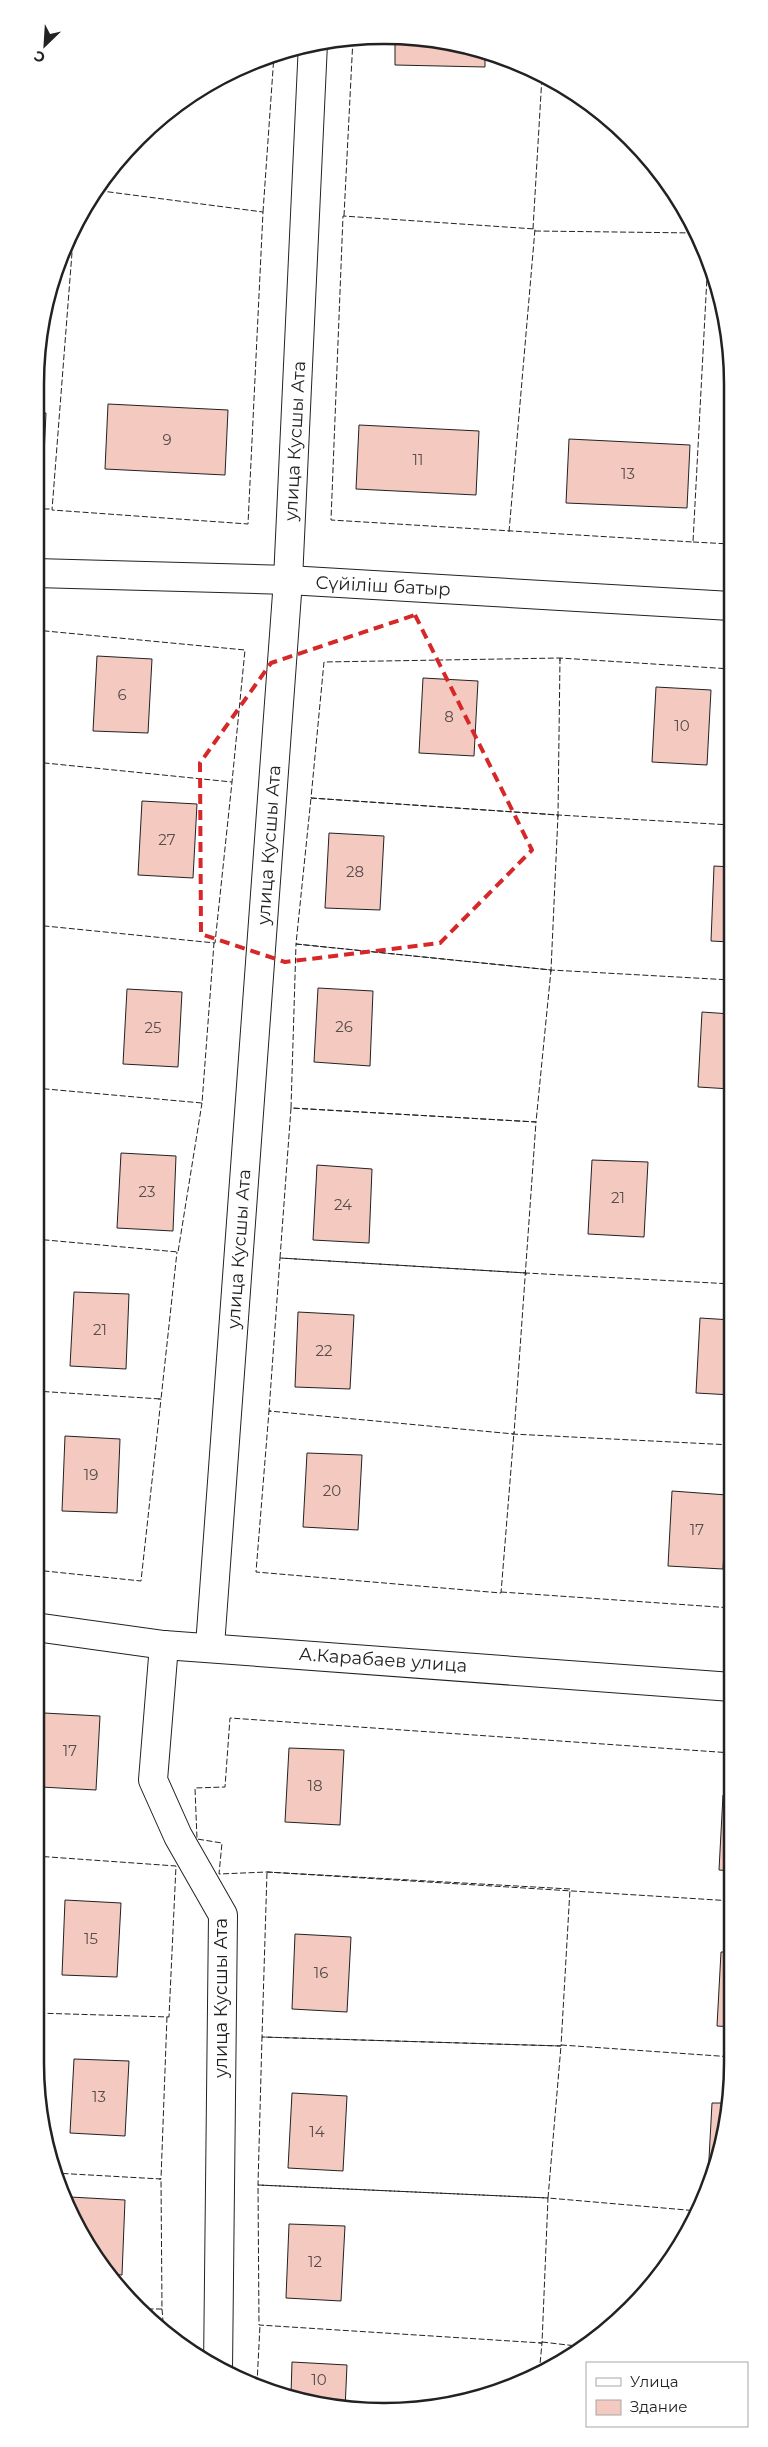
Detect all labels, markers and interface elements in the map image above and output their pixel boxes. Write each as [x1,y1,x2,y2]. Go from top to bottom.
north arrow [20,20,70,70]
text: С [31,46,48,67]
street label: улица Кусшы Ата [280,360,310,523]
house number: 9 [162,430,172,449]
house number: 11 [413,450,423,469]
house number: 13 [621,464,635,483]
street label: Сүйіліш батыр [315,571,451,601]
house number: 6 [117,685,127,704]
house number: 8 [444,707,454,726]
house number: 10 [674,716,690,735]
street label: улица Кусшы Ата [252,764,286,927]
house number: 27 [158,830,176,849]
house number: 28 [346,862,364,881]
house number: 26 [335,1017,353,1036]
house number: 25 [144,1018,162,1037]
street label: улица Кусшы Ата [222,1168,256,1331]
house number: 23 [139,1182,155,1201]
house number: 21 [611,1188,625,1207]
house number: 24 [334,1195,352,1214]
house number: 21 [93,1320,107,1339]
house number: 22 [315,1341,333,1360]
house number: 19 [84,1465,98,1484]
house number: 20 [323,1481,341,1500]
house number: 17 [690,1520,704,1539]
street label: А.Карабаев улица [298,1643,468,1677]
house number: 17 [63,1741,77,1760]
house number: 18 [308,1776,323,1795]
street label: улица Кусшы Ата [210,1918,232,2079]
house number: 15 [84,1929,98,1948]
house number: 16 [314,1963,328,1982]
house number: 13 [92,2087,106,2106]
house number: 14 [309,2122,325,2141]
house number: 12 [308,2252,322,2271]
legend [586,2362,748,2427]
house number: 10 [311,2370,327,2389]
text: Улица [630,2372,678,2391]
text: Здание [630,2397,688,2416]

